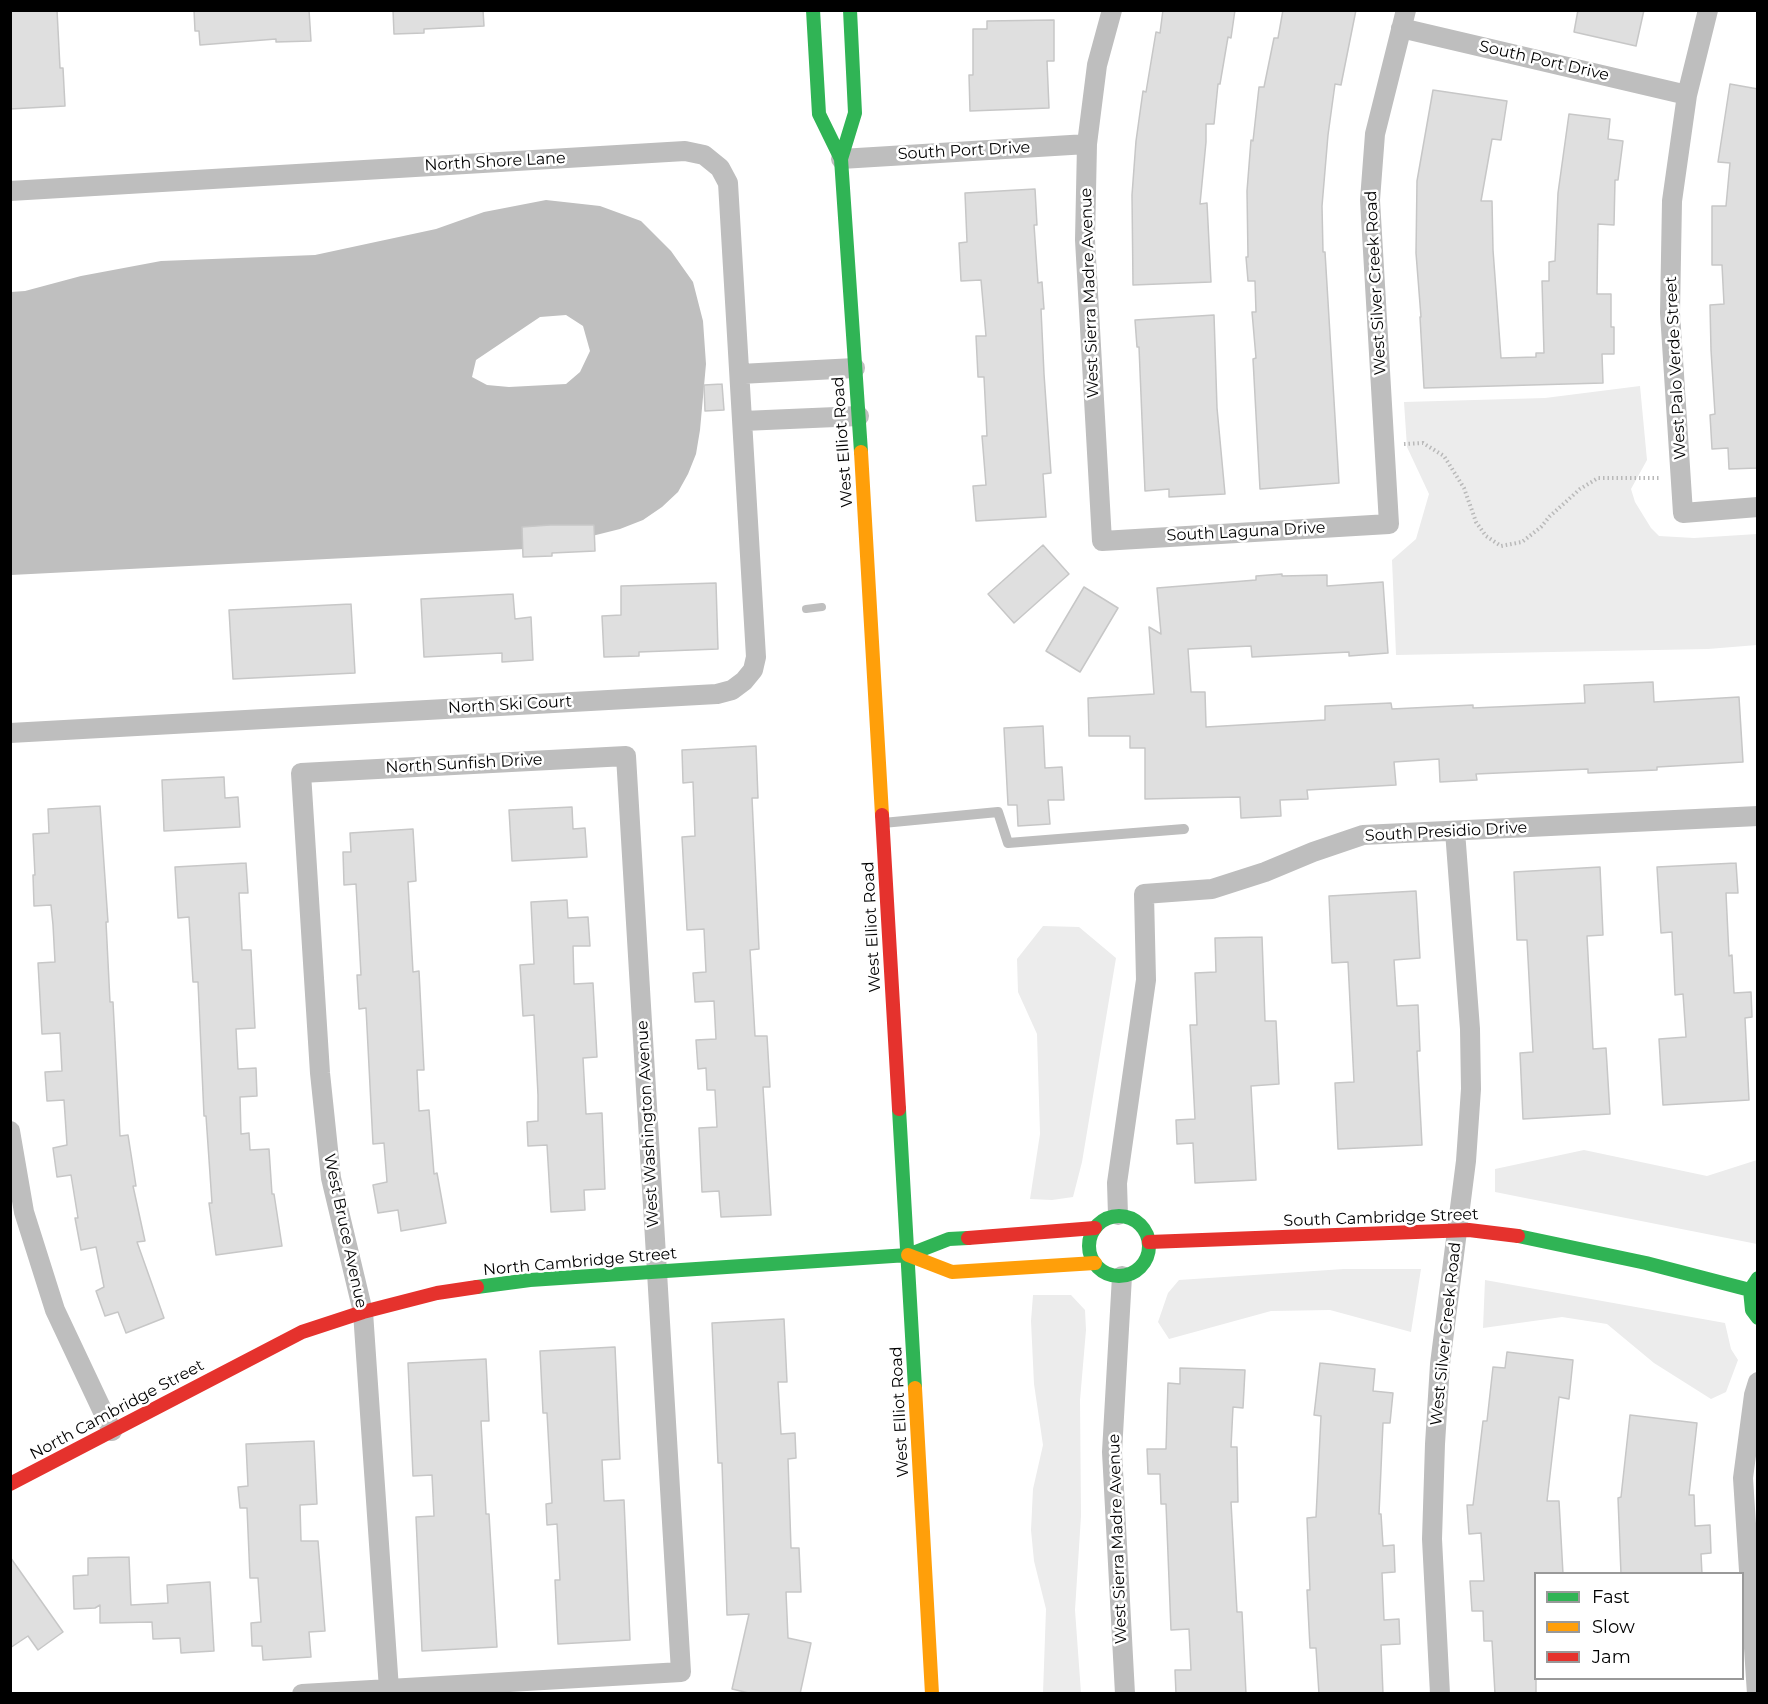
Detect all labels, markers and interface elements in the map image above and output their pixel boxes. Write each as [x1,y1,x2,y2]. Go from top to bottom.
street label: South Port Drive [1477,37,1611,85]
street label: South Port Drive [897,138,1031,164]
street label: North Shore Lane [424,149,566,175]
street label: West Sierra Madre Avenue [1077,187,1103,399]
street label: West Silver Creek Road [1362,190,1390,376]
street label: West Palo Verde Street [1662,276,1690,460]
street label: West Elliot Road [829,376,857,508]
street label: South Laguna Drive [1166,518,1326,546]
street label: North Ski Court [448,692,572,718]
street label: North Sunfish Drive [385,750,543,778]
street label: South Presidio Drive [1364,818,1528,846]
street label: West Elliot Road [859,861,885,993]
street label: West Washington Avenue [633,1020,663,1228]
street label: West Bruce Avenue [319,1152,371,1310]
street label: South Cambridge Street [1283,1205,1479,1231]
street label: West Silver Creek Road [1427,1241,1465,1427]
street label: North Cambridge Street [482,1244,678,1280]
street label: West Elliot Road [887,1346,913,1478]
street label: North Cambridge Street [27,1356,207,1464]
street label: West Sierra Madre Avenue [1105,1433,1131,1645]
legend [1534,1572,1744,1680]
text: Fast [1592,1586,1630,1608]
text: Slow [1592,1616,1635,1638]
text: Jam [1592,1646,1631,1668]

